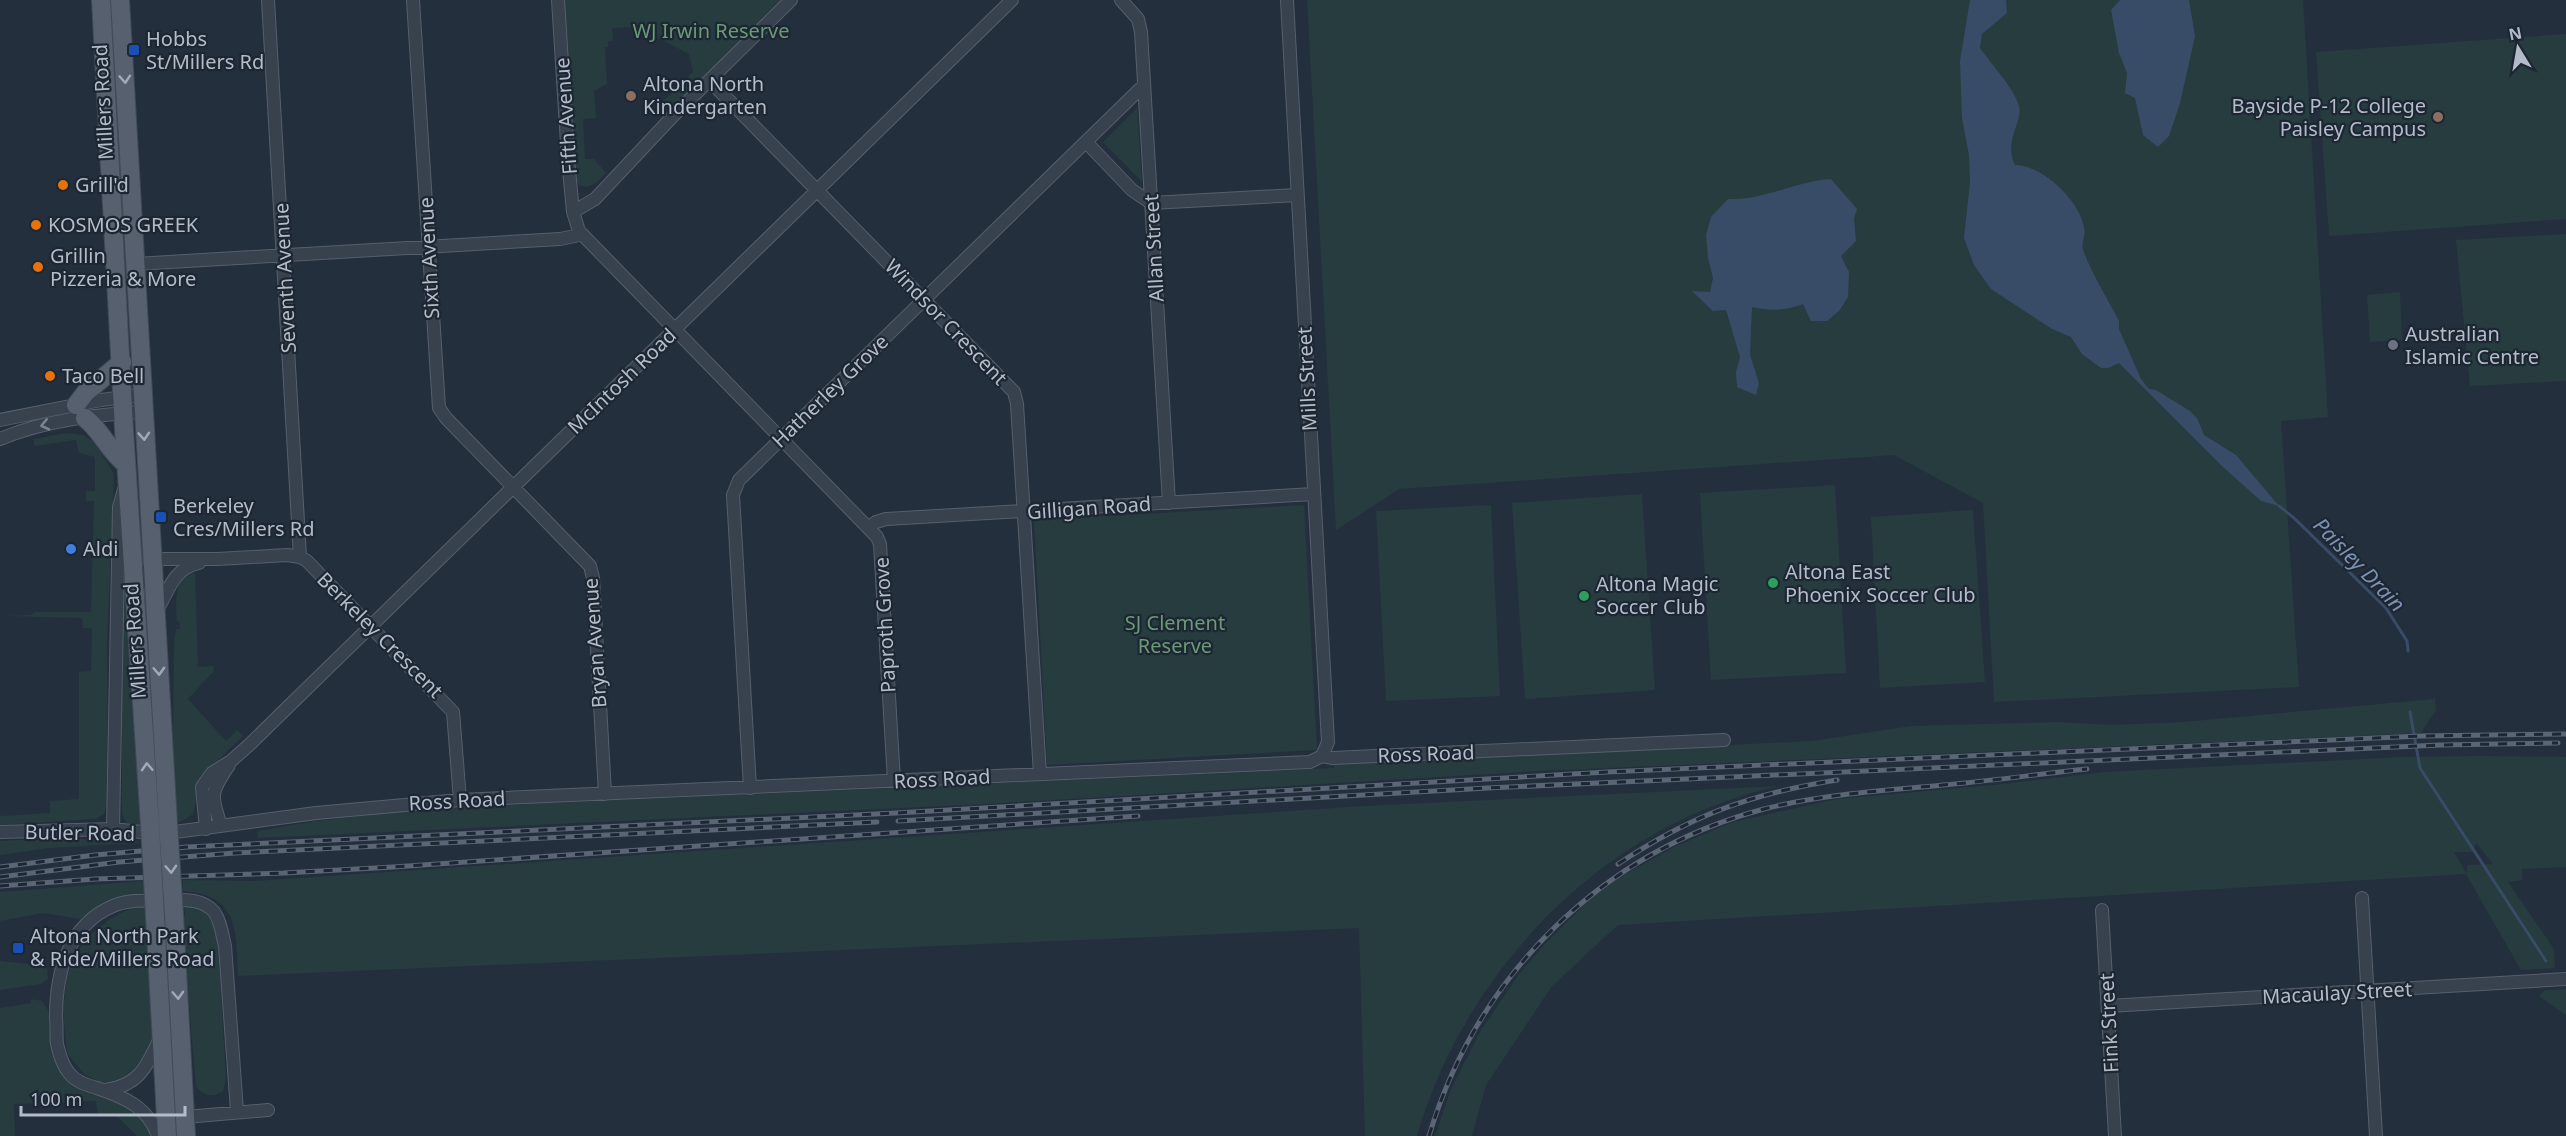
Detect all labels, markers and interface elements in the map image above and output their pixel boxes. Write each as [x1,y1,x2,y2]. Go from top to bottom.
park label: WJ Irwin Reserve [632,17,790,44]
north arrow [2488,18,2548,78]
text: N [2507,21,2524,45]
place label: Hobbs St/Millers Rd [146,25,264,75]
street label: Millers Road [86,43,119,161]
marker: Hobbs St/Millers Rd [127,43,141,57]
street label: Fifth Avenue [548,57,583,176]
place label: Altona North Kindergarten [643,70,767,120]
one-way arrow [118,75,131,84]
marker: Altona North Kindergarten [624,89,638,103]
place label: Bayside P-12 College Paisley Campus [2232,92,2426,142]
marker: Bayside P-12 College Paisley Campus [2431,110,2445,124]
place label: Grill'd [75,171,129,198]
marker: Grill'd [56,178,70,192]
street label: Allan Street [1137,194,1170,303]
street label: Sixth Avenue [412,197,445,320]
street label: Seventh Avenue [267,202,302,354]
place label: KOSMOS GREEK [48,211,199,238]
marker: KOSMOS GREEK [29,218,43,232]
place label: Grillin Pizzeria & More [50,242,196,292]
street label: Windsor Crescent [879,253,1014,391]
marker: Grillin Pizzeria & More [31,260,45,274]
place label: Australian Islamic Centre [2405,320,2539,370]
street label: McIntosh Road [561,322,682,439]
street label: Mills Street [1290,326,1323,432]
street label: Hatherley Grove [766,328,894,453]
marker: Australian Islamic Centre [2386,338,2400,352]
place label: Taco Bell [62,362,144,389]
marker: Taco Bell [43,369,57,383]
one-way arrow [40,417,50,430]
one-way arrow [137,431,150,440]
street label: Gilligan Road [1026,490,1152,525]
place label: Berkeley Cres/Millers Rd [173,492,314,542]
marker: Berkeley Cres/Millers Rd [154,510,168,524]
water label: Paisley Drain [2308,511,2412,617]
place label: Aldi [83,535,118,562]
marker: Aldi [64,542,78,556]
street label: Paproth Grove [867,556,902,694]
place label: Altona East Phoenix Soccer Club [1785,558,1976,608]
street label: Berkeley Crescent [311,566,449,704]
place label: Altona Magic Soccer Club [1596,570,1718,620]
marker: Altona East Phoenix Soccer Club [1766,576,1780,590]
street label: Bryan Avenue [576,577,613,709]
street label: Millers Road [117,582,152,700]
marker: Altona Magic Soccer Club [1577,589,1591,603]
park label: SJ Clement Reserve [1125,609,1225,659]
one-way arrow [153,666,166,675]
street label: Ross Road [1377,738,1475,769]
street label: Ross Road [893,762,991,795]
one-way arrow [140,763,153,772]
street label: Ross Road [408,784,506,817]
street label: Butler Road [25,818,136,847]
one-way arrow [164,865,177,874]
place label: Altona North Park & Ride/Millers Road [30,922,214,972]
marker: Altona North Park & Ride/Millers Road [11,941,25,955]
street label: Fink Street [2092,973,2125,1073]
street label: Macaulay Street [2261,975,2413,1010]
one-way arrow [171,990,184,999]
scale bar [21,1079,184,1117]
text: 100 m [30,1087,82,1111]

